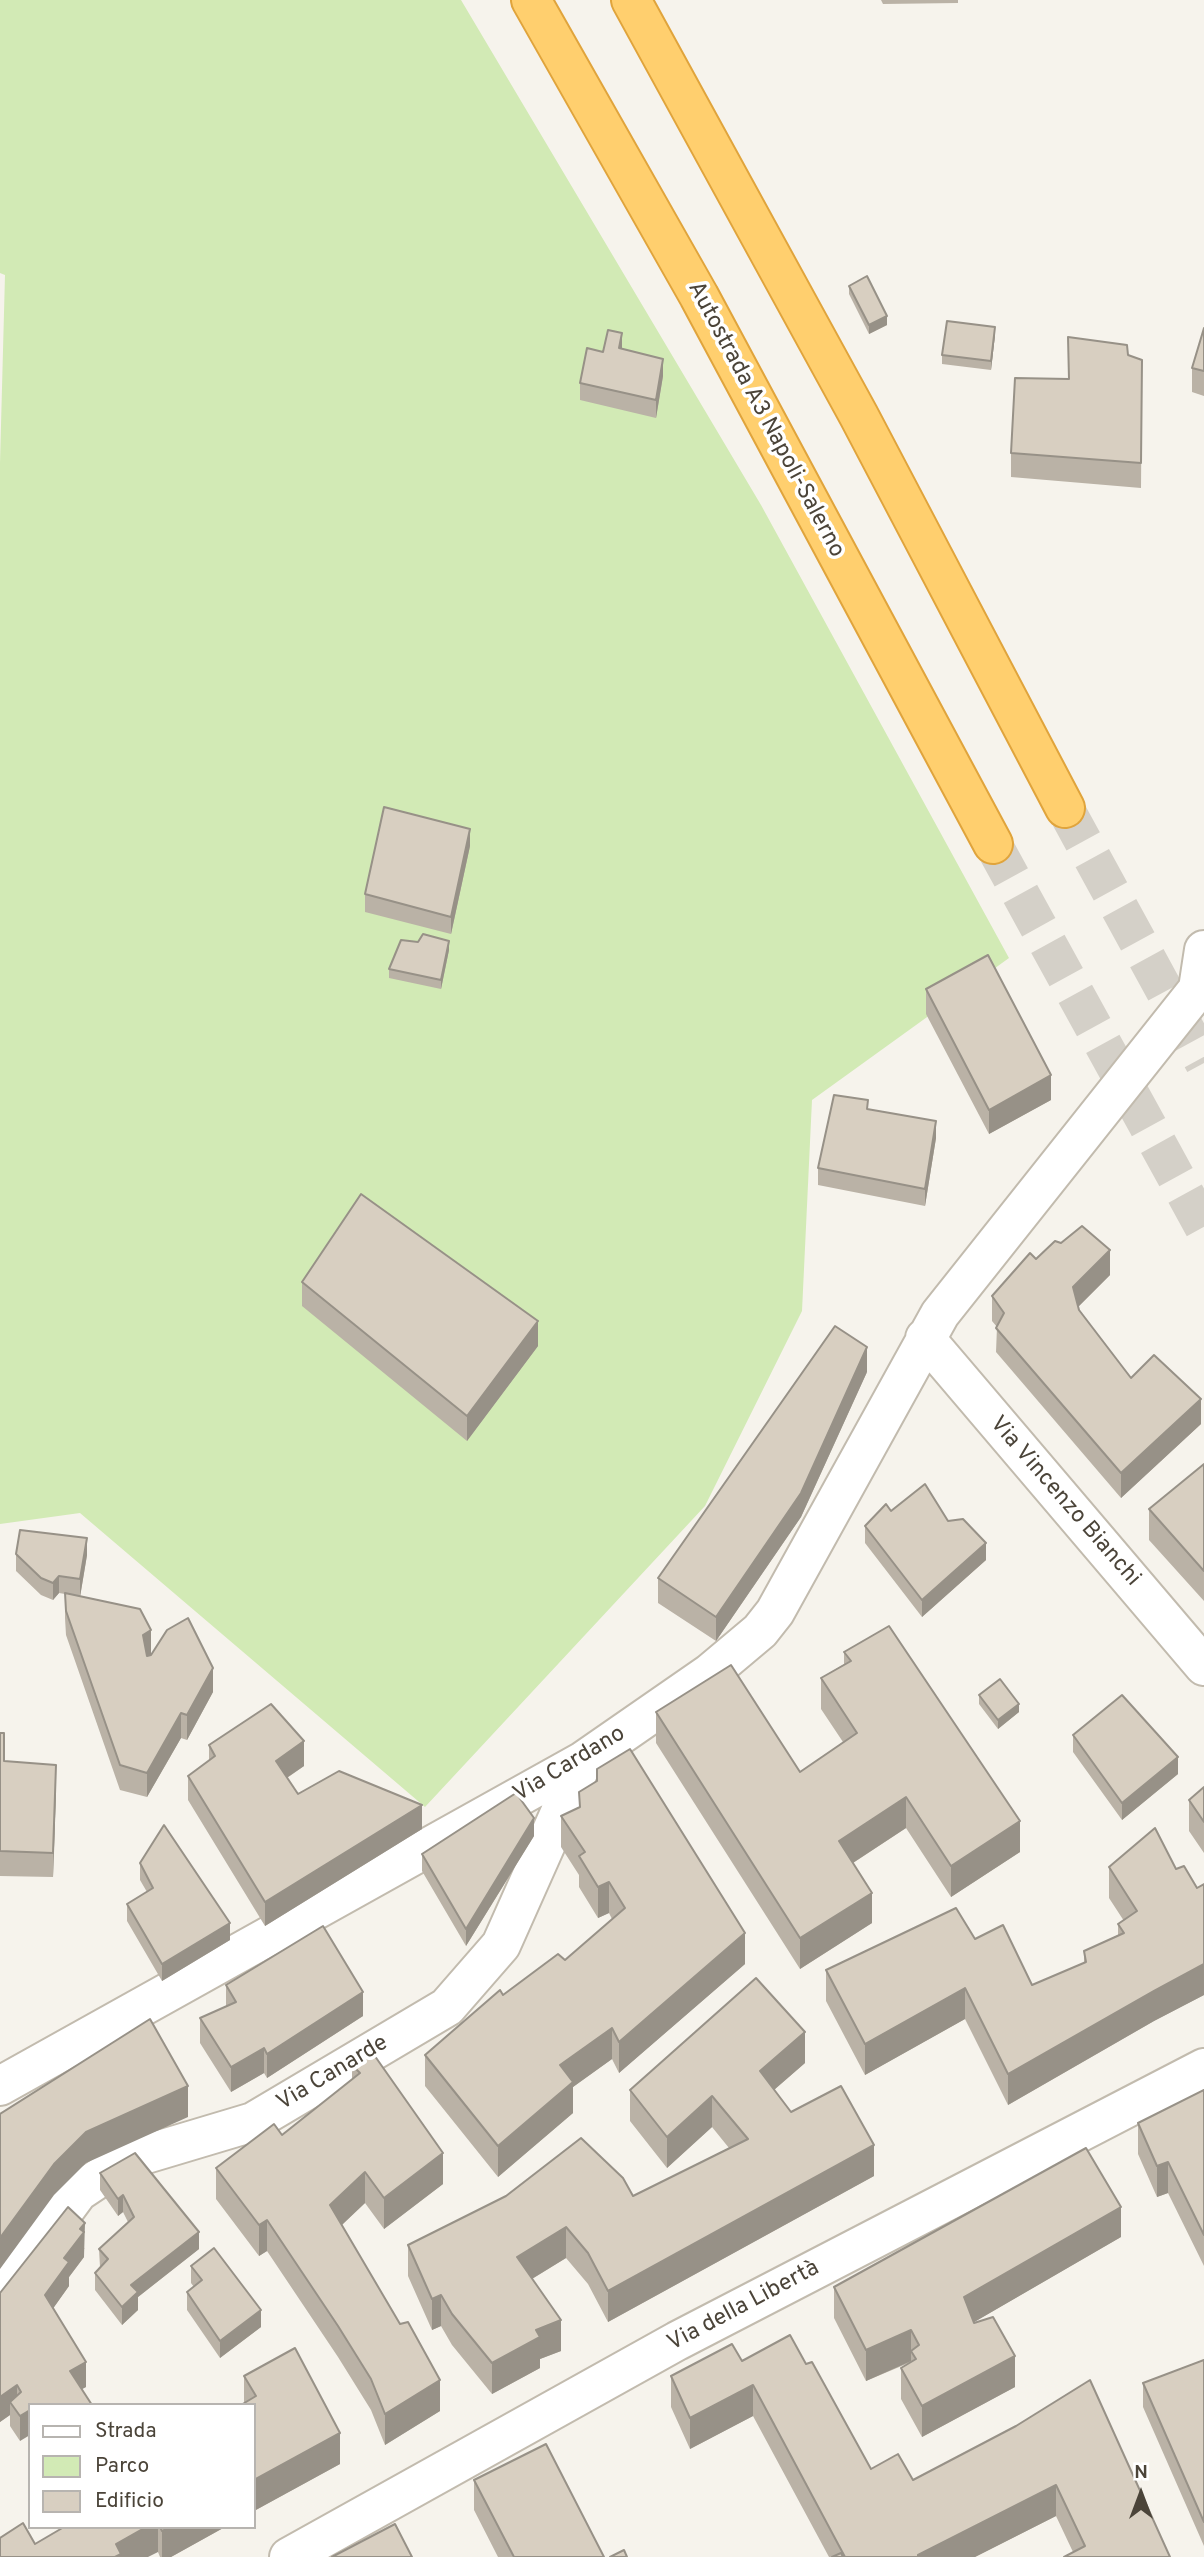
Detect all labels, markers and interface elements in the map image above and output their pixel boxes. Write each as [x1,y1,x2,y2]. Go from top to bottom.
street label: Autostrada A3 Napoli-Salerno [680,277,850,563]
street label: Via Vincenzo Bianchi [983,1411,1145,1593]
street label: Via Cardano [509,1721,631,1809]
street label: Via Canarde [272,2030,394,2118]
street label: Via della Libertà [664,2255,824,2359]
legend [28,2403,256,2529]
text: Strada [95,2418,156,2445]
text: Parco [95,2453,149,2480]
north arrow [1106,2459,1176,2529]
text: N [1134,2461,1148,2485]
text: Edificio [95,2488,164,2515]

